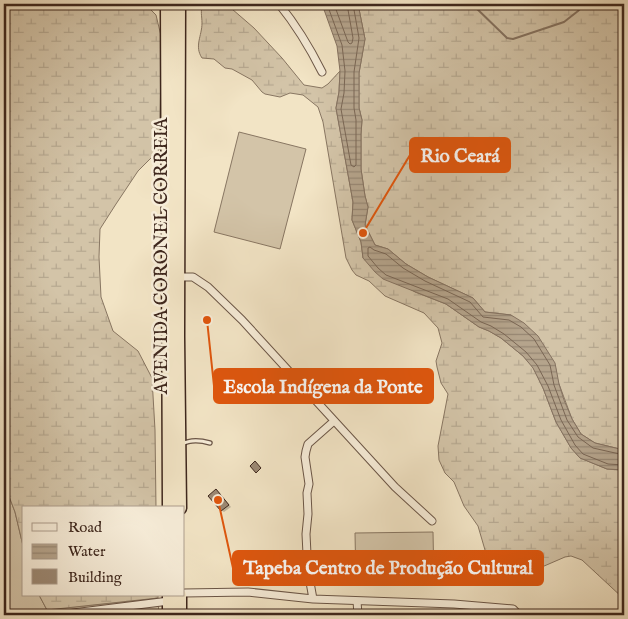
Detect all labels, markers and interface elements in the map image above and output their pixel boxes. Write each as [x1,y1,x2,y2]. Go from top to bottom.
street label: AVENIDA CORONEL CORREIA [151,117,174,395]
callout: Rio Ceará [410,138,510,172]
text: Rio Ceará [420,145,501,169]
callout: Escola Indígena da Ponte [214,369,433,403]
text: Escola Indígena da Ponte [223,376,423,400]
legend [22,506,185,596]
text: Road [68,518,103,537]
text: Water [68,542,106,561]
callout: Tapeba Centro de Produção Cultural [233,551,543,585]
text: Tapeba Centro de Produção Cultural [242,557,534,581]
text: Building [68,568,123,587]

